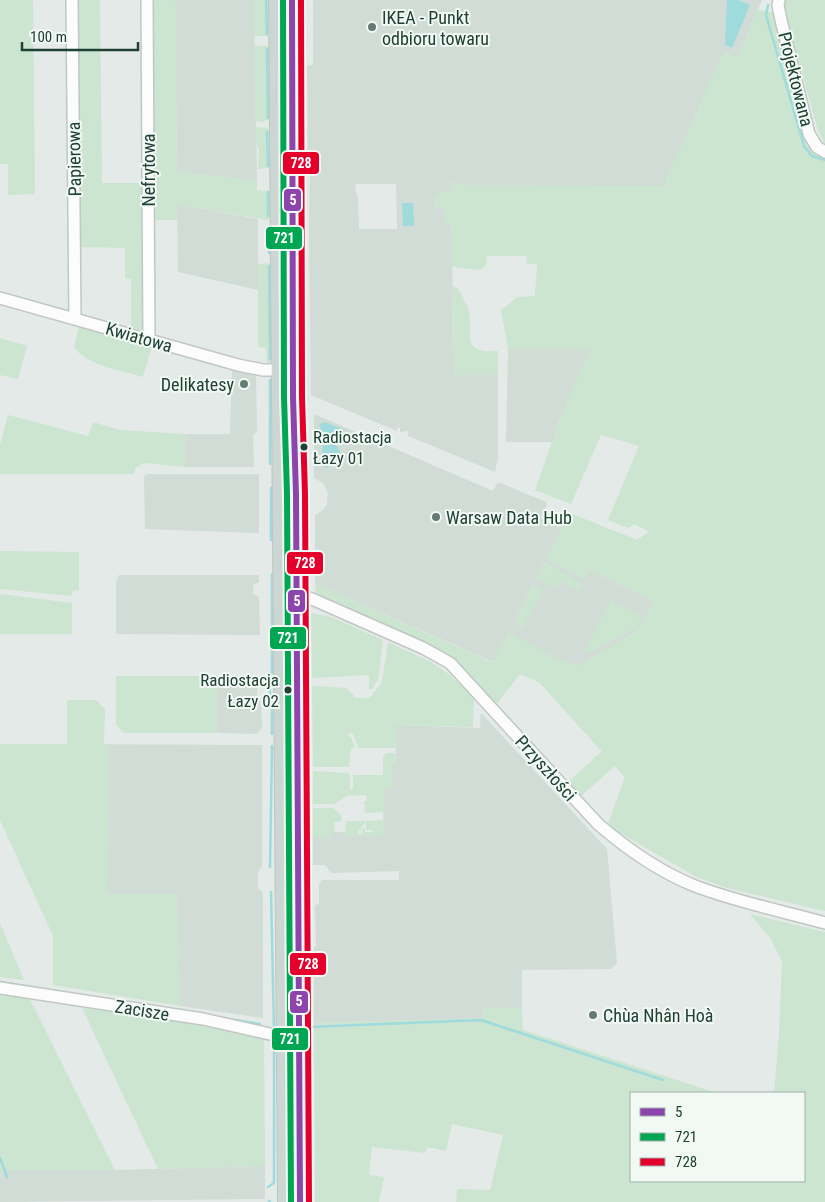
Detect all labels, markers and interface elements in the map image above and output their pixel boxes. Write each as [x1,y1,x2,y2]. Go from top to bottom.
place label: IKEA - Punkt odbioru towaru [382,7,489,49]
scale bar [22,20,139,52]
marker: IKEA - Punkt odbioru towaru [366,21,378,33]
text: 100 m [30,28,67,46]
street label: Projektowana [774,30,818,128]
street label: Papierowa [63,122,85,196]
street label: Nefrytowa [138,134,159,206]
line badge: 728 [282,151,320,175]
text: 728 [290,155,312,171]
line badge: 5 [283,188,302,212]
text: 5 [289,192,297,208]
line badge: 721 [265,226,303,250]
text: 721 [273,230,295,246]
street label: Kwiatowa [103,318,175,356]
place label: Delikatesy [161,374,234,395]
marker: Delikatesy [238,378,250,390]
place label: Radiostacja Łazy 01 [313,427,392,468]
marker: Radiostacja Łazy 01 [299,442,309,452]
place label: Warsaw Data Hub [446,507,572,528]
marker: Warsaw Data Hub [430,511,442,523]
line badge: 728 [286,551,324,575]
text: 728 [294,555,316,571]
line badge: 5 [287,589,306,613]
text: 5 [293,593,301,609]
line badge: 721 [269,626,307,650]
text: 721 [277,630,299,646]
place label: Radiostacja Łazy 02 [200,670,279,711]
marker: Radiostacja Łazy 02 [283,685,293,695]
street label: Przyszłości [511,731,581,805]
line badge: 728 [289,952,327,976]
text: 728 [297,956,319,972]
line badge: 5 [289,990,309,1014]
text: 5 [295,993,303,1009]
street label: Zacisze [113,995,171,1025]
place label: Chùa Nhân Hoà [603,1005,714,1026]
marker: Chùa Nhân Hoà [587,1009,599,1021]
line badge: 721 [271,1027,309,1051]
text: 721 [279,1031,301,1047]
legend [630,1092,805,1182]
text: 5 [675,1103,682,1121]
text: 721 [675,1128,697,1146]
text: 728 [675,1153,697,1171]

